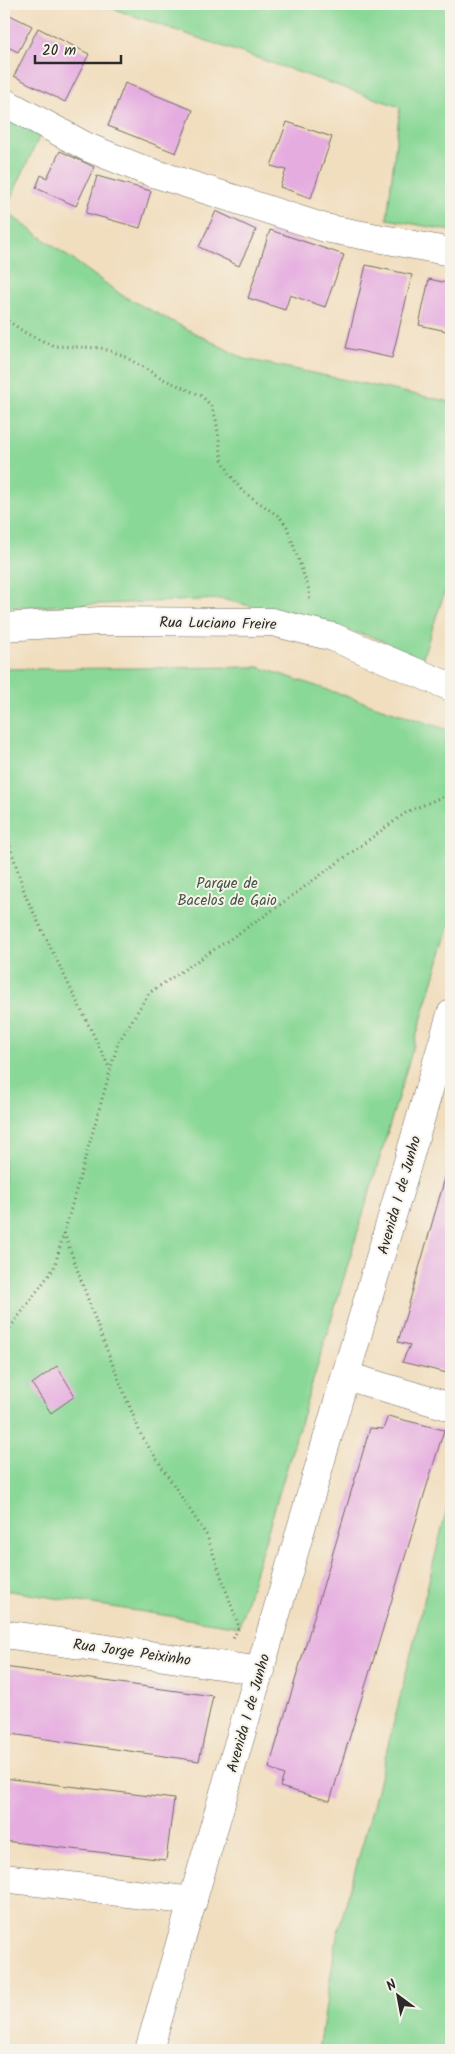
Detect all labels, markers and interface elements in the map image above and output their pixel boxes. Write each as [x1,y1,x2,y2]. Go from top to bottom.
scale bar [35,32,121,64]
text: 20 m [42,39,76,63]
street label: Rua Luciano Freire [159,611,277,637]
park label: Parque de Bacelos de Gaio [177,872,277,913]
street label: Avenida 1 de Junho [372,1133,428,1257]
street label: Rua Jorge Peixinho [71,1633,193,1673]
street label: Avenida 1 de Junho [221,1651,277,1775]
north arrow [372,1972,422,2022]
text: N [382,1974,401,1997]

